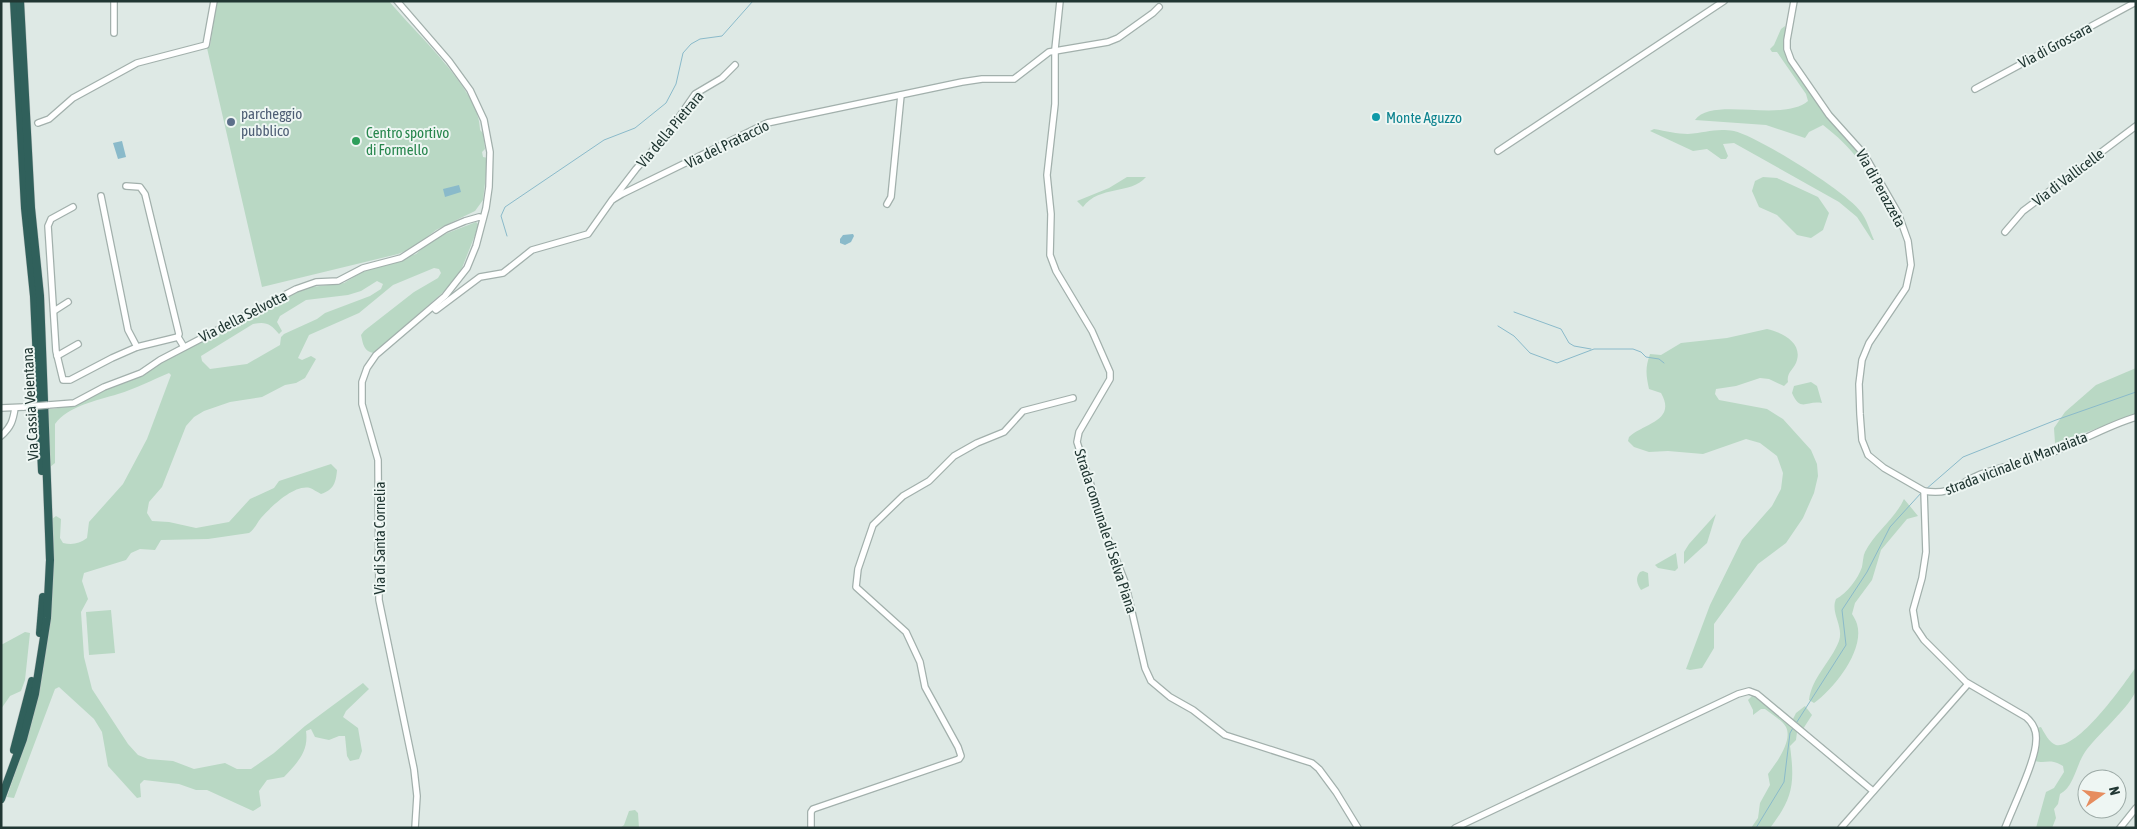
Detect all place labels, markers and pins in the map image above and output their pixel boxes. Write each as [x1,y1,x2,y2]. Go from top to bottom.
place label: parcheggio pubblico [241,105,302,139]
place label: Monte Aguzzo [1386,109,1462,126]
marker: Monte Aguzzo [1370,111,1382,123]
marker: parcheggio pubblico [225,116,237,128]
place label: Centro sportivo di Formello [366,124,449,158]
marker: Centro sportivo di Formello [350,135,362,147]

